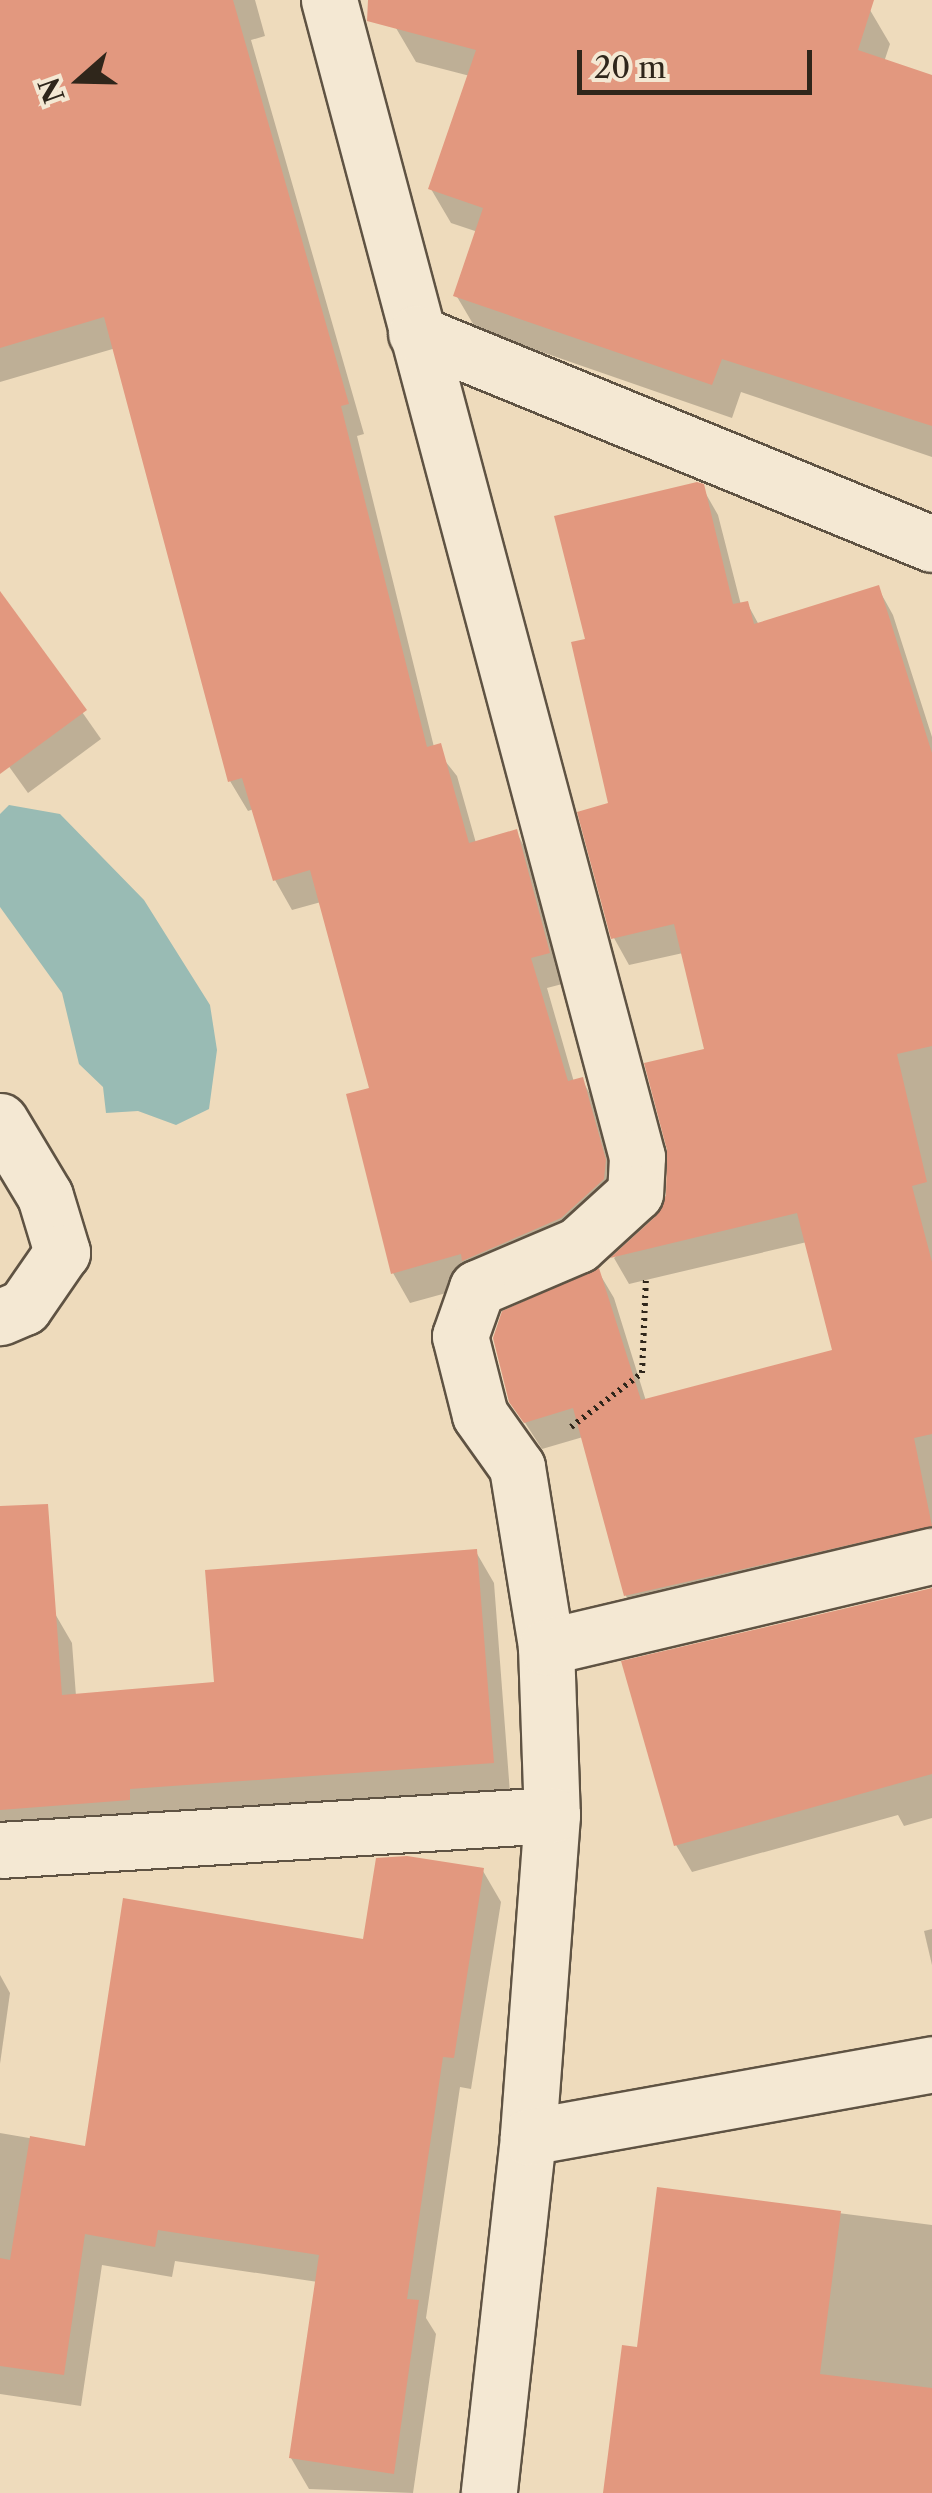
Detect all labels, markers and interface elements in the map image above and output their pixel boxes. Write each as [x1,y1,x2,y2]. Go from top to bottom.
north arrow [30,30,130,130]
scale bar [582,30,817,92]
text: 20 m [594,49,666,86]
text: N [32,73,72,108]

